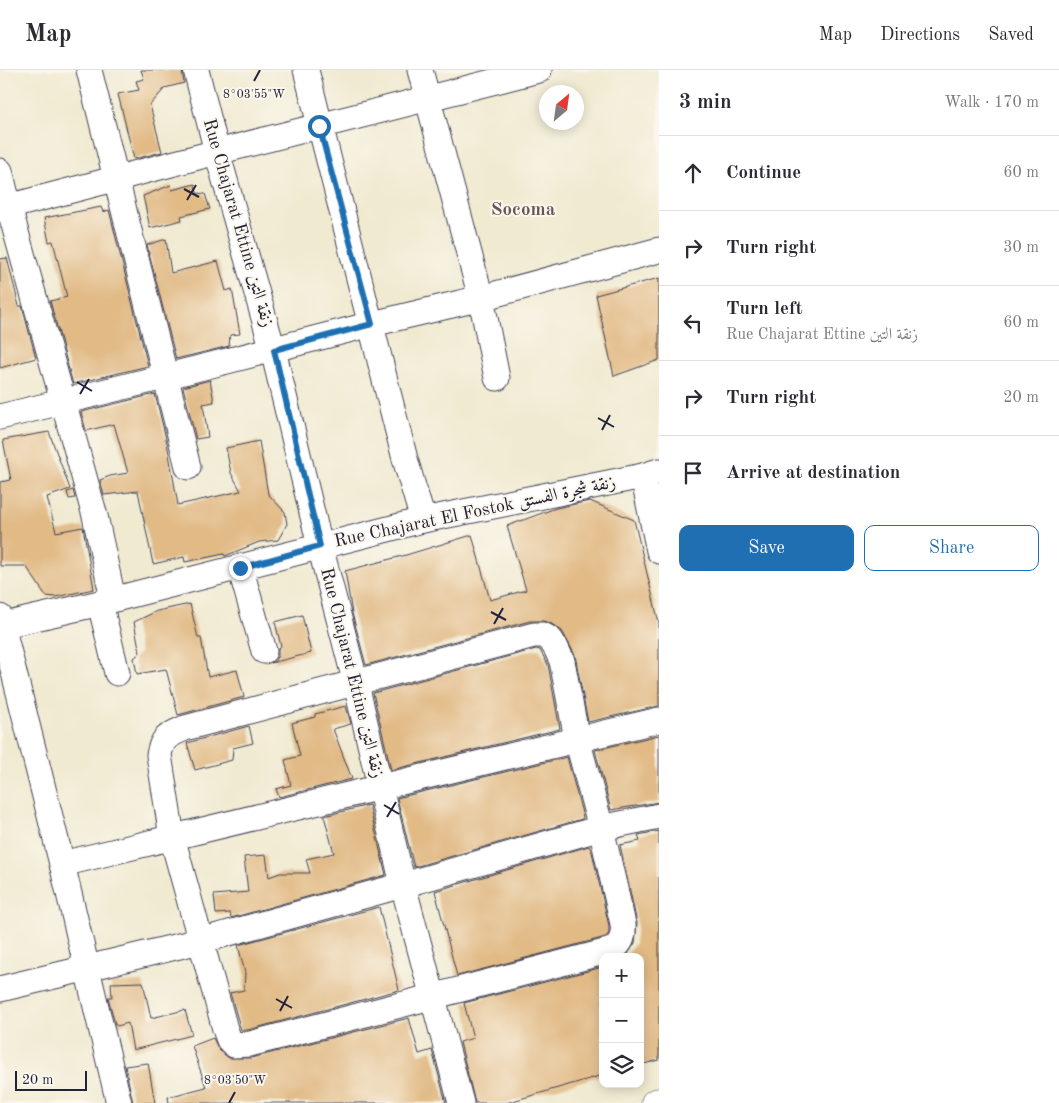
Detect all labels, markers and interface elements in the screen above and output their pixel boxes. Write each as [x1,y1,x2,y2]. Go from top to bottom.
text: Map [25,23,72,47]
text: Map [819,26,852,44]
text: Directions [880,26,960,44]
text: Saved [988,26,1034,44]
north arrow [539,85,584,130]
text: 8°03'55"W [223,88,285,101]
text: 3 min [679,92,732,113]
text: Walk · 170 m [944,95,1039,111]
route start [308,115,331,138]
street label: Rue Chajarat Ettine زنقة التين [199,117,276,330]
icon: ahead [679,159,707,187]
text: Continue [726,164,801,183]
text: 60 m [1003,165,1039,181]
district label: Socoma [491,201,556,220]
icon: right [679,234,707,262]
text: Turn right [726,239,816,258]
text: 30 m [1003,240,1039,256]
text: Turn left [726,300,803,319]
icon: left [679,309,707,337]
text: 60 m [1003,315,1039,331]
text: Rue Chajarat Ettine زنقة التين [726,327,918,343]
icon: right [679,384,707,412]
text: Turn right [726,389,816,408]
text: 20 m [1003,390,1039,406]
icon: arrive [679,459,707,487]
text: Arrive at destination [726,464,900,483]
street label: Rue Chajarat El Fostok زنقة شجرة الفستق [332,473,618,553]
button: Save [679,525,854,571]
button: Share [864,525,1039,571]
route end [229,557,252,580]
street label: Rue Chajarat Ettine زنقة التين [316,566,387,780]
map controls [599,953,644,1088]
button: + [599,953,644,998]
button: − [599,998,644,1043]
button: layers [599,1043,644,1088]
scale bar [15,1068,88,1091]
text: 20 m [22,1073,53,1087]
text: 8°03'50"W [204,1074,266,1087]

